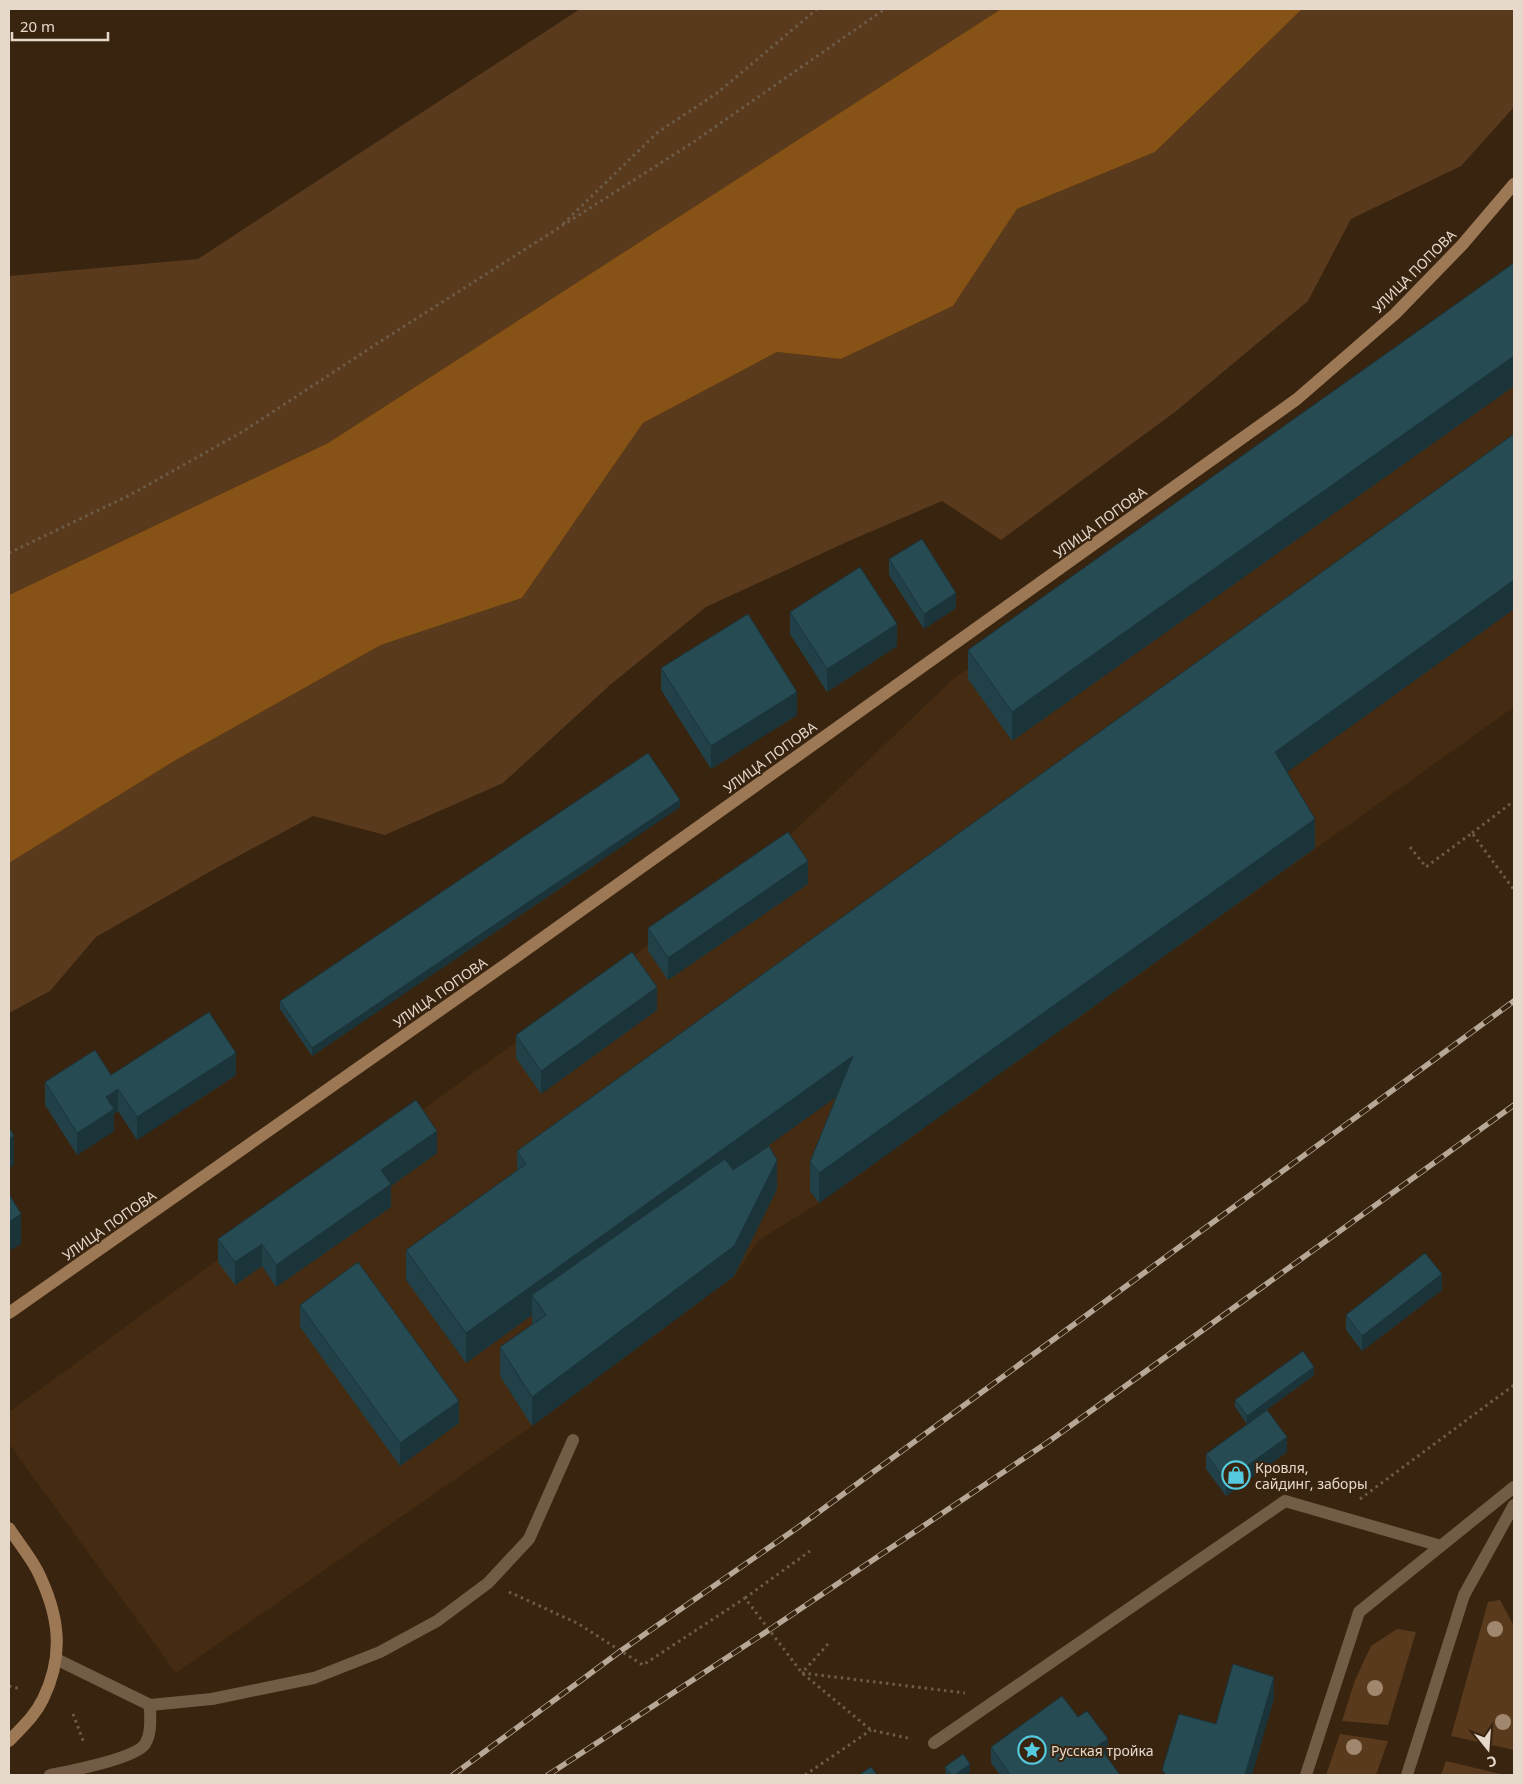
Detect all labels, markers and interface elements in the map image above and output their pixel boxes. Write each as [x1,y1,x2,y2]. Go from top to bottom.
scale bar [12,10,109,42]
text: 20 m [20,16,55,36]
street label: УЛИЦА ПОПОВА [1368,225,1460,317]
street label: УЛИЦА ПОПОВА [1050,482,1150,562]
street label: УЛИЦА ПОПОВА [720,717,820,797]
street label: УЛИЦА ПОПОВА [389,952,491,1031]
street label: УЛИЦА ПОПОВА [58,1185,160,1264]
place label: Кровля, сайдинг, заборы [1255,1458,1368,1493]
shop icon: Кровля, сайдинг, заборы [1221,1460,1251,1490]
north arrow [1463,1724,1513,1774]
place icon: Русская тройка [1017,1735,1047,1765]
place label: Русская тройка [1051,1741,1153,1760]
text: С [1485,1752,1499,1772]

